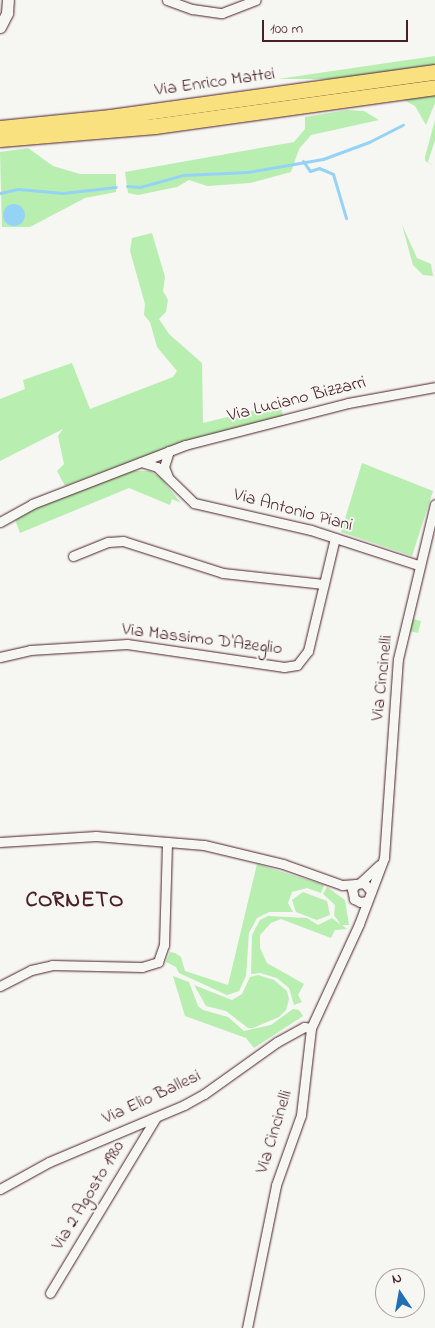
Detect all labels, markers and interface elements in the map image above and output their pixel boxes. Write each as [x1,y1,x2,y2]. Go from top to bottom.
scale bar [265,10,411,42]
text: 100 m [270,18,303,40]
street label: Via Enrico Mattei [153,64,277,102]
street label: Via Luciano Bizzarri [226,372,368,428]
street label: Via Antonio Piani [231,485,355,537]
street label: Via Massimo D'Azeglio [120,619,284,661]
street label: Via Cincinelli [368,634,398,722]
district label: CORNETO [25,889,125,915]
street label: Via Elio Ballesi [99,1066,205,1130]
street label: Via Cincinelli [252,1088,298,1176]
street label: Via 2 Agosto 1980 [48,1137,130,1255]
north arrow [375,1268,425,1318]
text: N [390,1268,404,1290]

